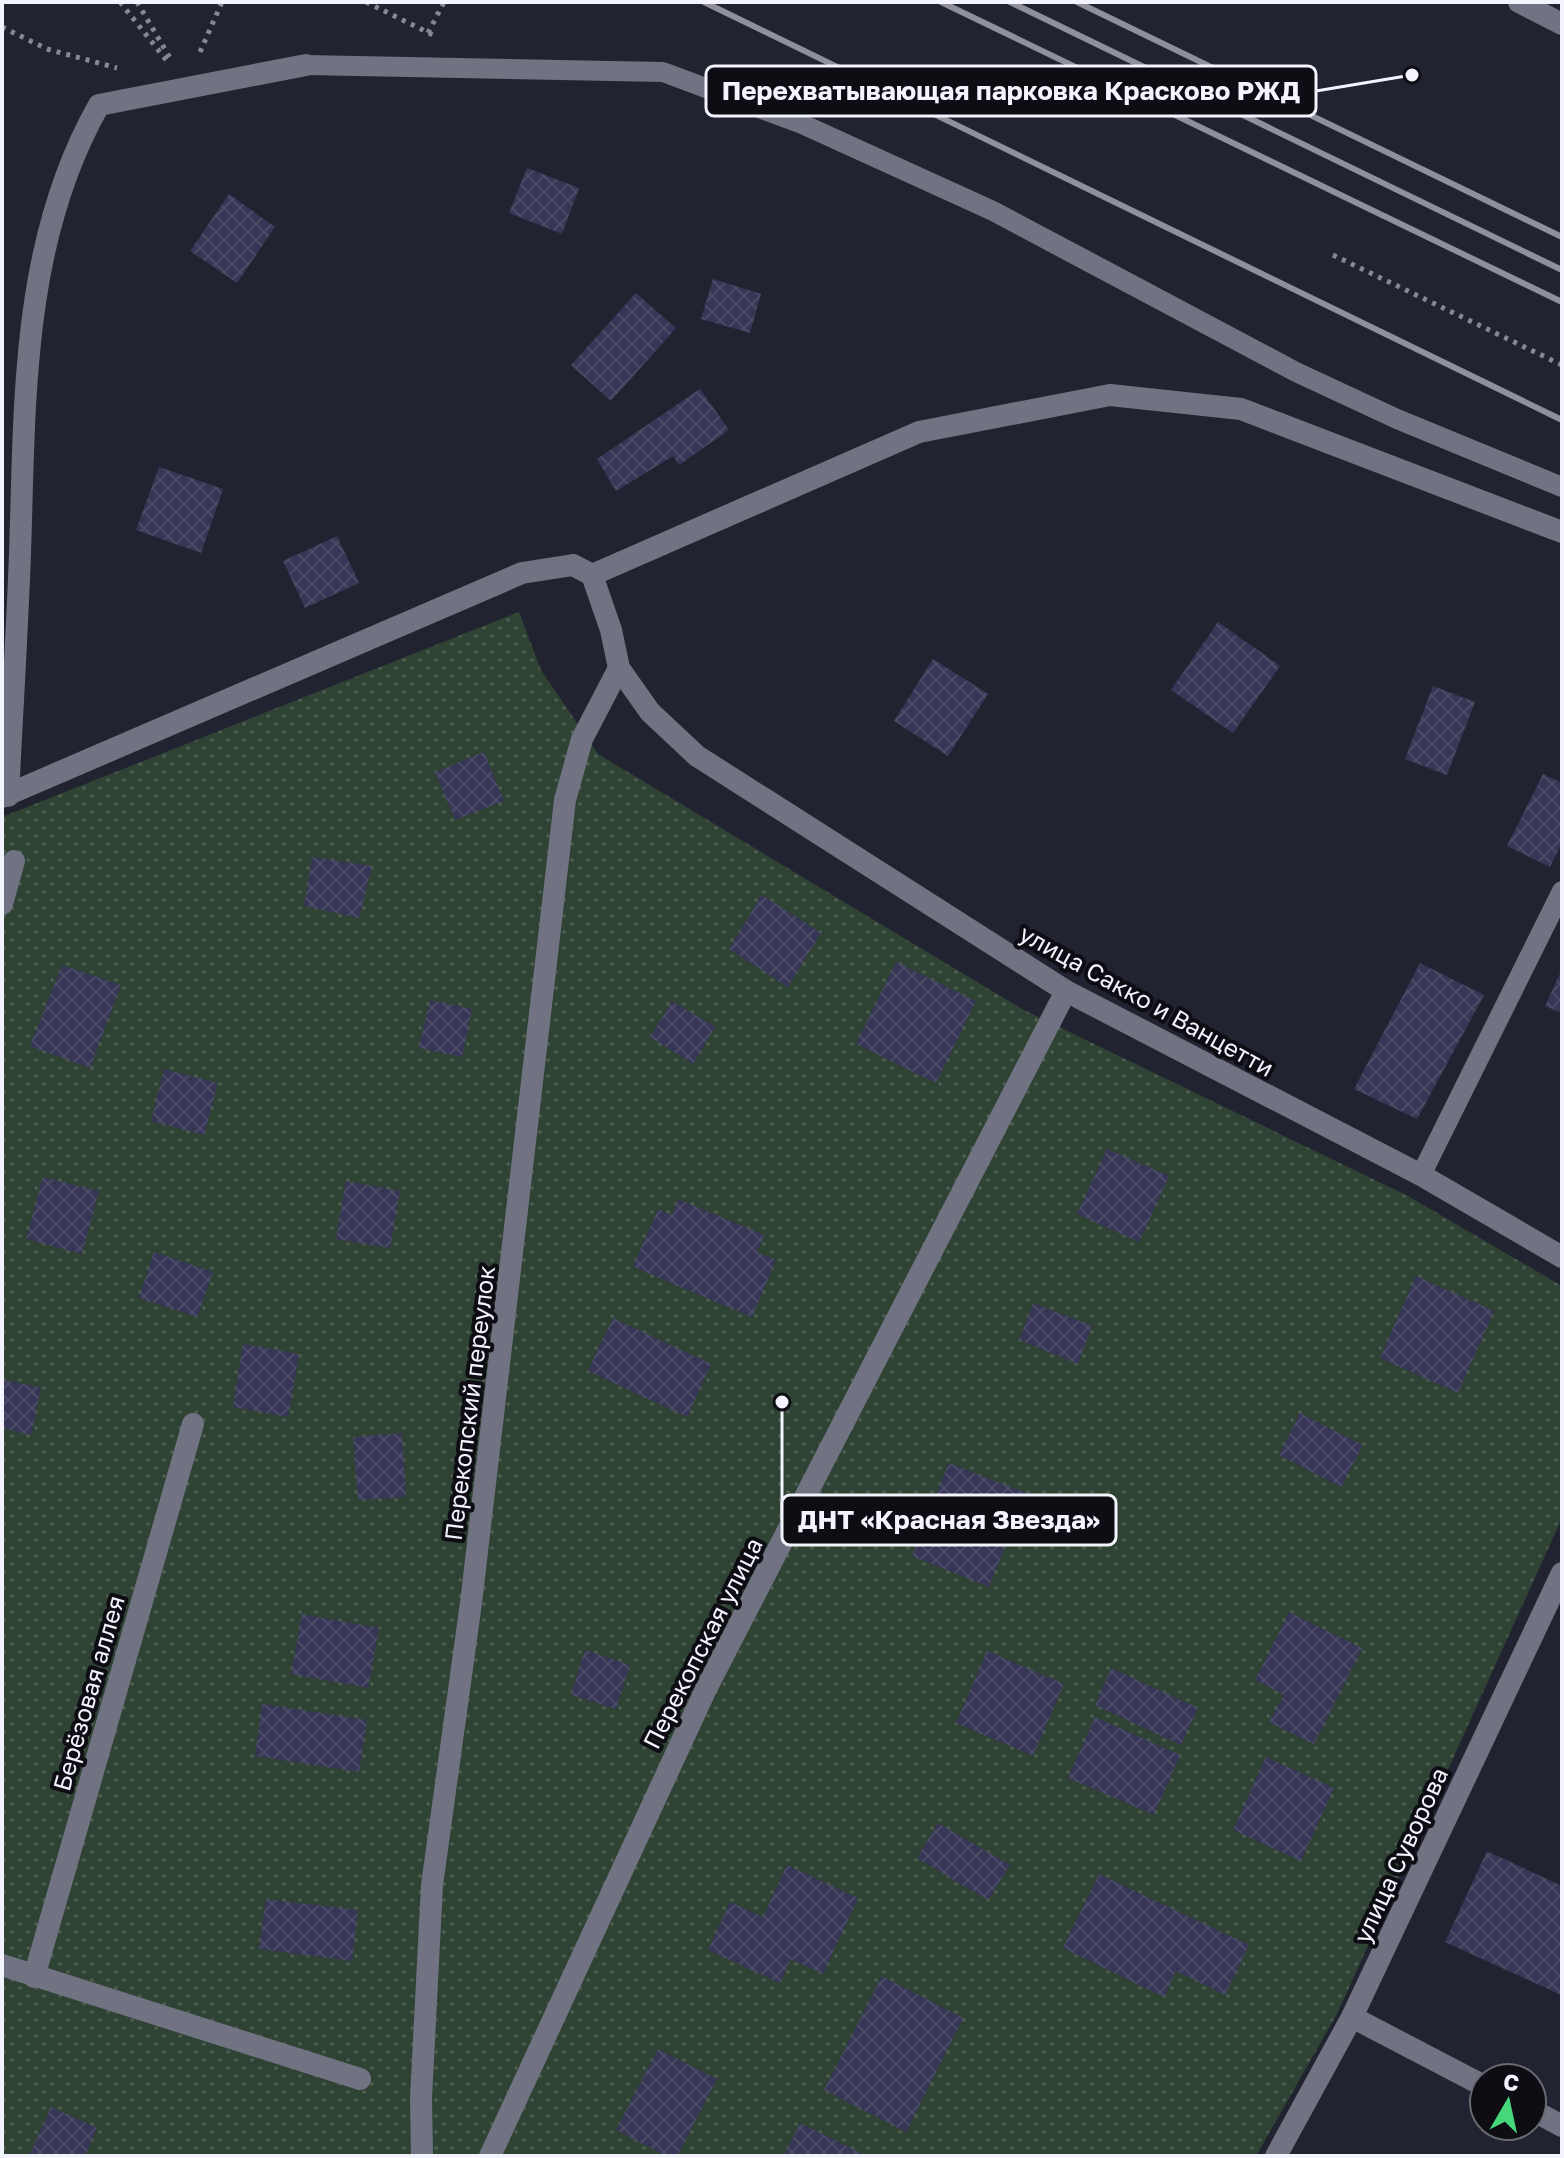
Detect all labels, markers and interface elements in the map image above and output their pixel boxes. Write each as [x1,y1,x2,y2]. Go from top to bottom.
callout: Перехватывающая парковка Красково РЖД [706,66,1316,116]
text: Перехватывающая парковка Красково РЖД [722,75,1300,106]
street label: улица Сакко и Ванцетти [1015,918,1279,1082]
street label: Перекопский переулок [438,1264,500,1542]
callout: ДНТ «Красная Звезда» [782,1495,1116,1545]
text: ДНТ «Красная Звезда» [798,1504,1100,1535]
street label: Перекопская улица [636,1533,768,1753]
street label: Берёзовая аллея [46,1592,130,1794]
street label: улица Суворова [1347,1763,1453,1947]
north arrow [1468,2062,1548,2142]
text: С [1501,2067,1521,2096]

